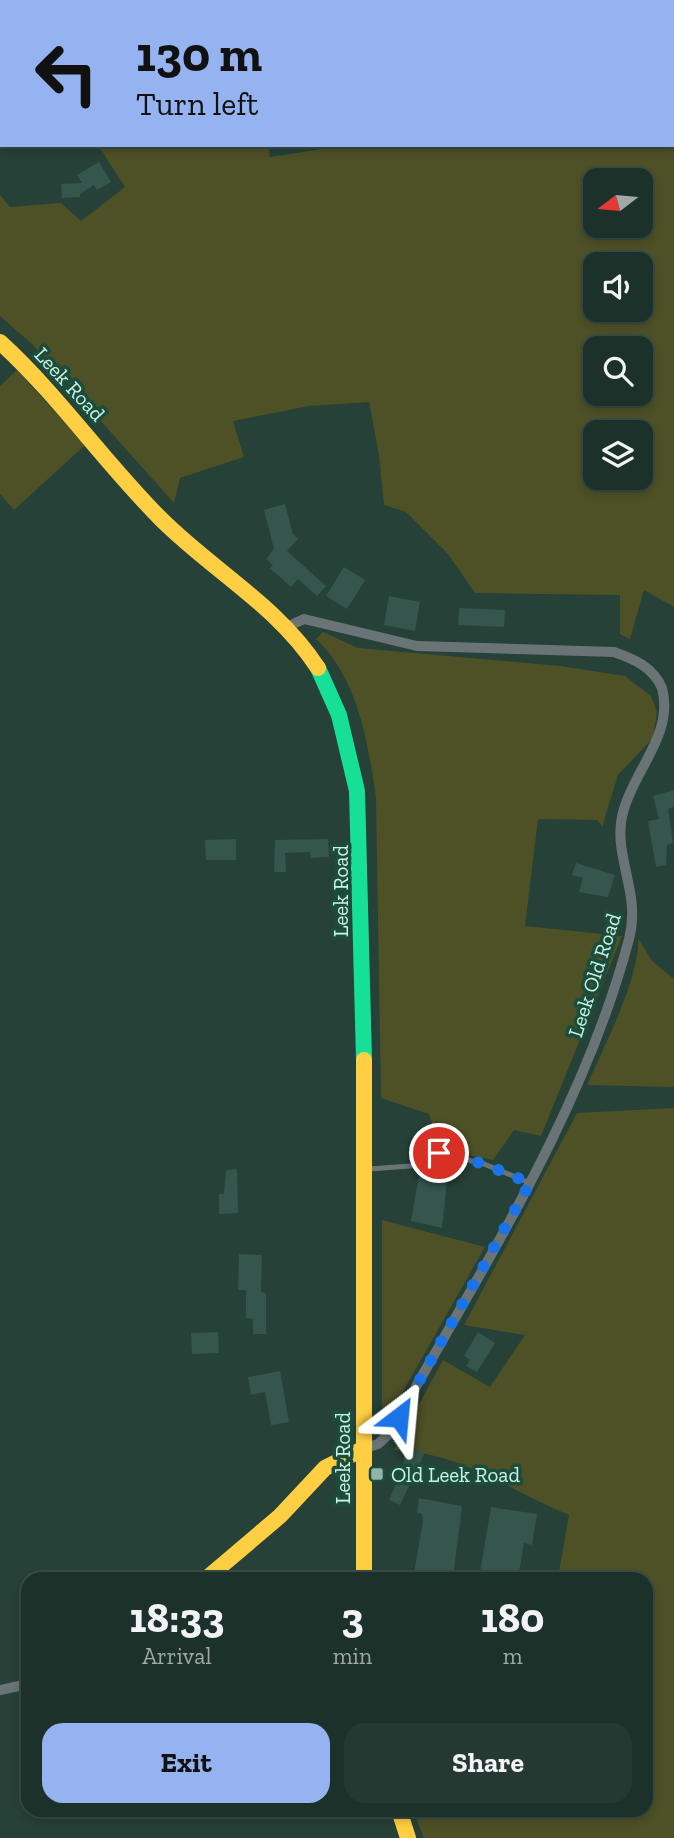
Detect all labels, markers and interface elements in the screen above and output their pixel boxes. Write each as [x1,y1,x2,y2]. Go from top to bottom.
text: 130 m [136,25,262,84]
icon: left [21,28,112,119]
text: Turn left [136,85,258,123]
north arrow [583,168,653,238]
map controls [583,168,653,490]
button: sound [583,252,653,322]
button: search [583,336,653,406]
street label: Leek Road [29,342,111,427]
button: layers [583,420,653,490]
street label: Leek Road [328,845,353,937]
street label: Leek Old Road [562,909,626,1040]
pin [409,1123,469,1183]
icon: arrive [420,1134,458,1172]
position arrow [362,1380,436,1454]
street label: Leek Road [330,1412,355,1504]
place label: Old Leek Road [391,1462,520,1487]
marker: Old Leek Road [369,1466,385,1482]
text: 18:33 [129,1592,224,1643]
text: 3 [341,1592,364,1643]
text: 180 [481,1592,544,1643]
text: Arrival [142,1642,212,1670]
text: min [333,1642,372,1670]
text: m [503,1642,523,1670]
button: Exit [42,1723,330,1803]
button: Share [344,1723,632,1803]

